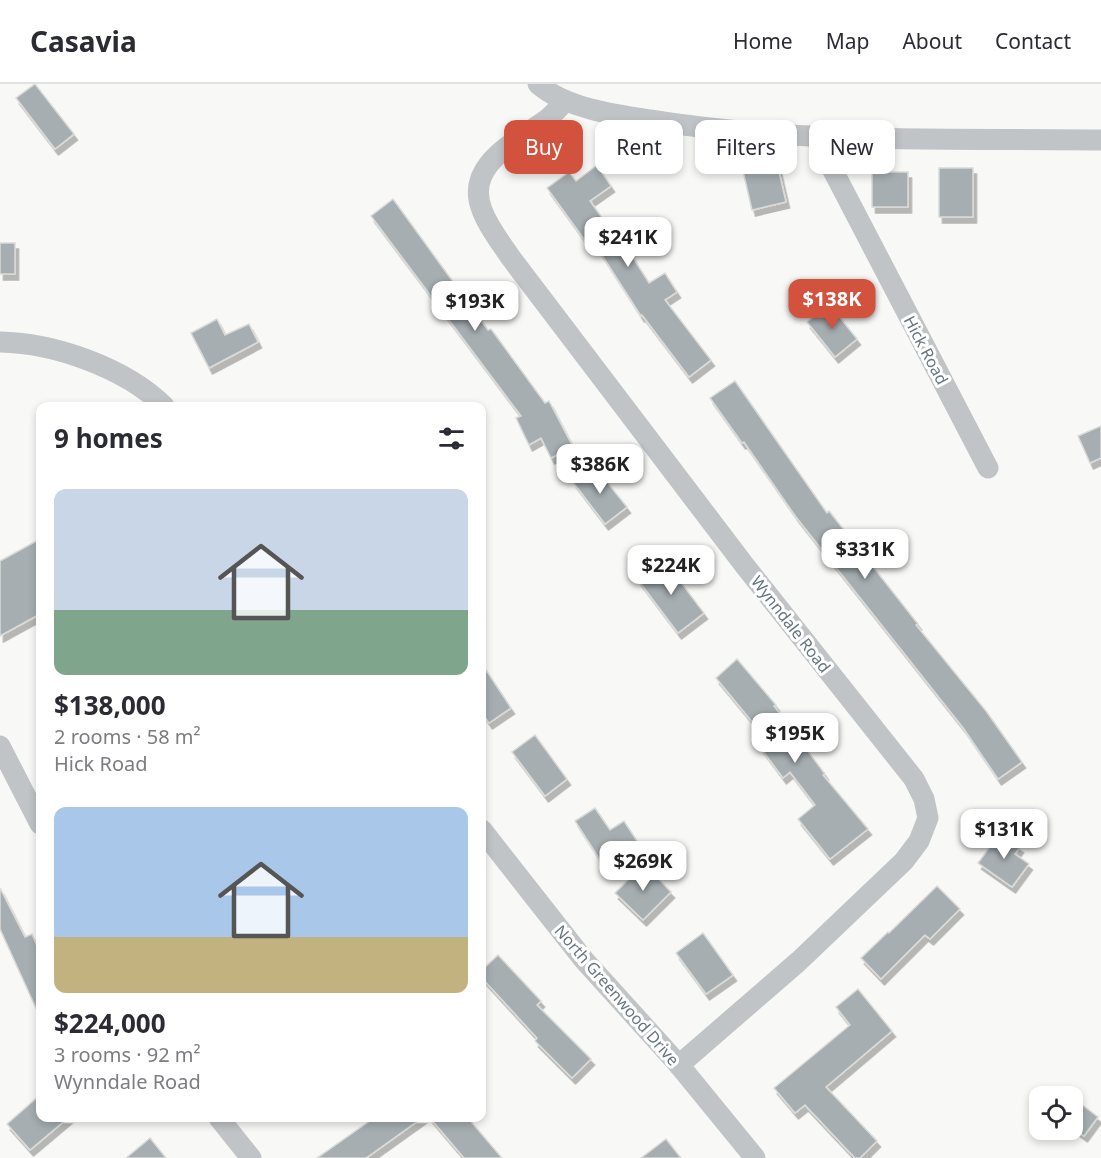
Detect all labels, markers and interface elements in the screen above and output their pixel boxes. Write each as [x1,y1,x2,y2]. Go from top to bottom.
text: Casavia [30,22,137,60]
text: Home [733,27,793,55]
text: Map [826,27,869,55]
text: About [902,27,962,55]
text: Contact [995,27,1071,55]
chip: Buy [504,120,583,174]
chip: Rent [595,120,683,174]
chip: Filters [695,120,797,174]
chip: New [809,120,895,174]
pin: $241K [586,217,670,268]
text: $241K [598,223,658,250]
pin: $138K [790,279,874,330]
pin: $193K [433,281,517,332]
text: $138K [802,285,862,312]
text: $193K [445,287,505,314]
street label: Hick Road [899,312,953,388]
text: 9 homes [54,420,163,456]
icon: filters [435,422,468,455]
pin: $386K [558,444,642,495]
text: $386K [570,450,630,477]
icon: home [207,528,315,636]
pin: $331K [823,529,907,580]
text: $331K [835,535,895,562]
pin: $224K [629,545,713,596]
text: $224K [641,551,701,578]
street label: Wynndale Road [746,571,836,677]
text: $138,000 [54,687,166,723]
pin: $195K [753,713,837,764]
text: $195K [765,719,825,746]
text: 2 rooms · 58 m² [54,723,201,750]
text: Hick Road [54,750,148,777]
pin: $131K [962,809,1046,860]
text: $131K [974,815,1034,842]
pin: $269K [601,841,685,892]
icon: home [207,846,315,954]
text: $269K [613,847,673,874]
street label: North Greenwood Drive [550,920,684,1070]
text: $224,000 [54,1005,166,1041]
text: 3 rooms · 92 m² [54,1041,201,1068]
text: Wynndale Road [54,1068,201,1095]
map controls [1029,1086,1083,1140]
button: locate [1029,1086,1083,1140]

